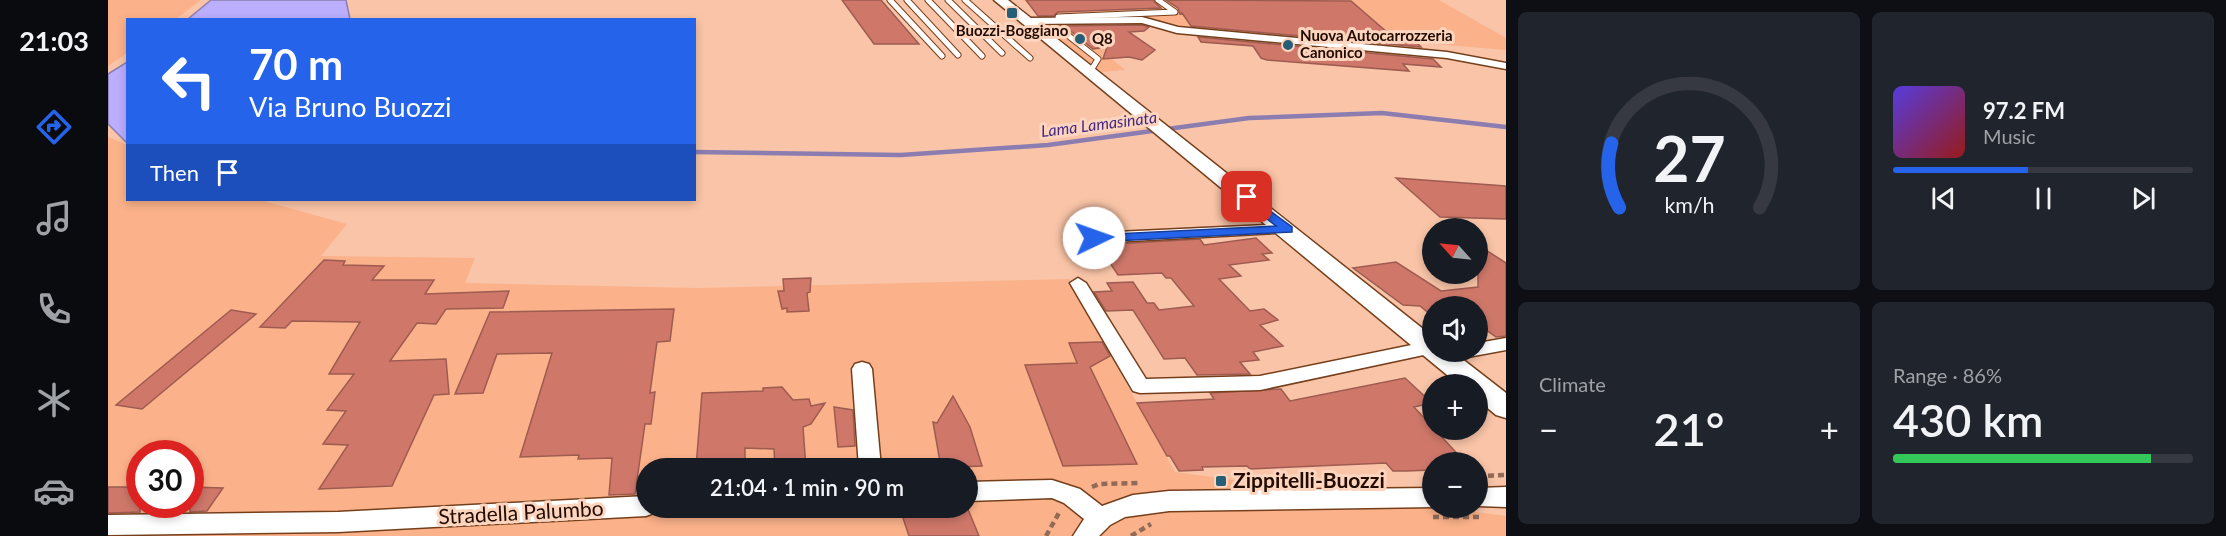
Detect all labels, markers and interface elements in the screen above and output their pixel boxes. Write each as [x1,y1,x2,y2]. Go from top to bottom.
marker: Buozzi-Boggiano [1005,6,1019,20]
place label: Buozzi-Boggiano [956,21,1069,39]
text: 21:03 [19,24,89,57]
place label: Nuova Autocarrozzeria Canonico [1300,26,1453,61]
place label: Q8 [1092,29,1113,47]
marker: Q8 [1073,32,1087,46]
marker: Nuova Autocarrozzeria Canonico [1281,38,1295,52]
text: 70 m [249,39,343,89]
icon: left [150,42,228,120]
text: Via Bruno Buozzi [249,90,452,123]
text: 97.2 FM [1983,97,2065,124]
icon: directions [33,106,75,148]
water label: Lama Lamasinata [1040,107,1158,140]
text: 27 [1653,120,1725,195]
text: Music [1983,124,2036,148]
icon: arrive [211,156,244,189]
text: Then [150,159,199,186]
pin [1221,171,1272,222]
icon: arrive [1230,180,1263,213]
icon: previous [1927,182,1960,215]
icon: pause [2027,182,2060,215]
icon: next [2127,182,2160,215]
text: km/h [1664,192,1714,218]
icon: music [33,197,75,239]
position arrow [1062,206,1126,270]
north arrow [1422,218,1488,284]
map controls [1422,218,1488,518]
icon: phone [33,288,75,330]
button: sound [1422,296,1488,362]
text: Range · 86% [1893,363,2002,387]
text: Climate [1539,372,1606,396]
button: + [1422,374,1488,440]
icon: climate [33,379,75,421]
text: 430 km [1893,393,2043,447]
text: 21° [1654,402,1724,456]
text: − [1539,409,1558,449]
text: + [1820,409,1839,449]
speed limit sign: 30 [126,440,204,518]
button: − [1422,452,1488,518]
place label: Zippitelli-Buozzi [1233,467,1385,492]
icon: car [33,470,75,512]
text: 21:04 · 1 min · 90 m [710,474,904,501]
marker: Zippitelli-Buozzi [1214,474,1228,488]
street label: Stradella Palumbo [438,495,604,528]

